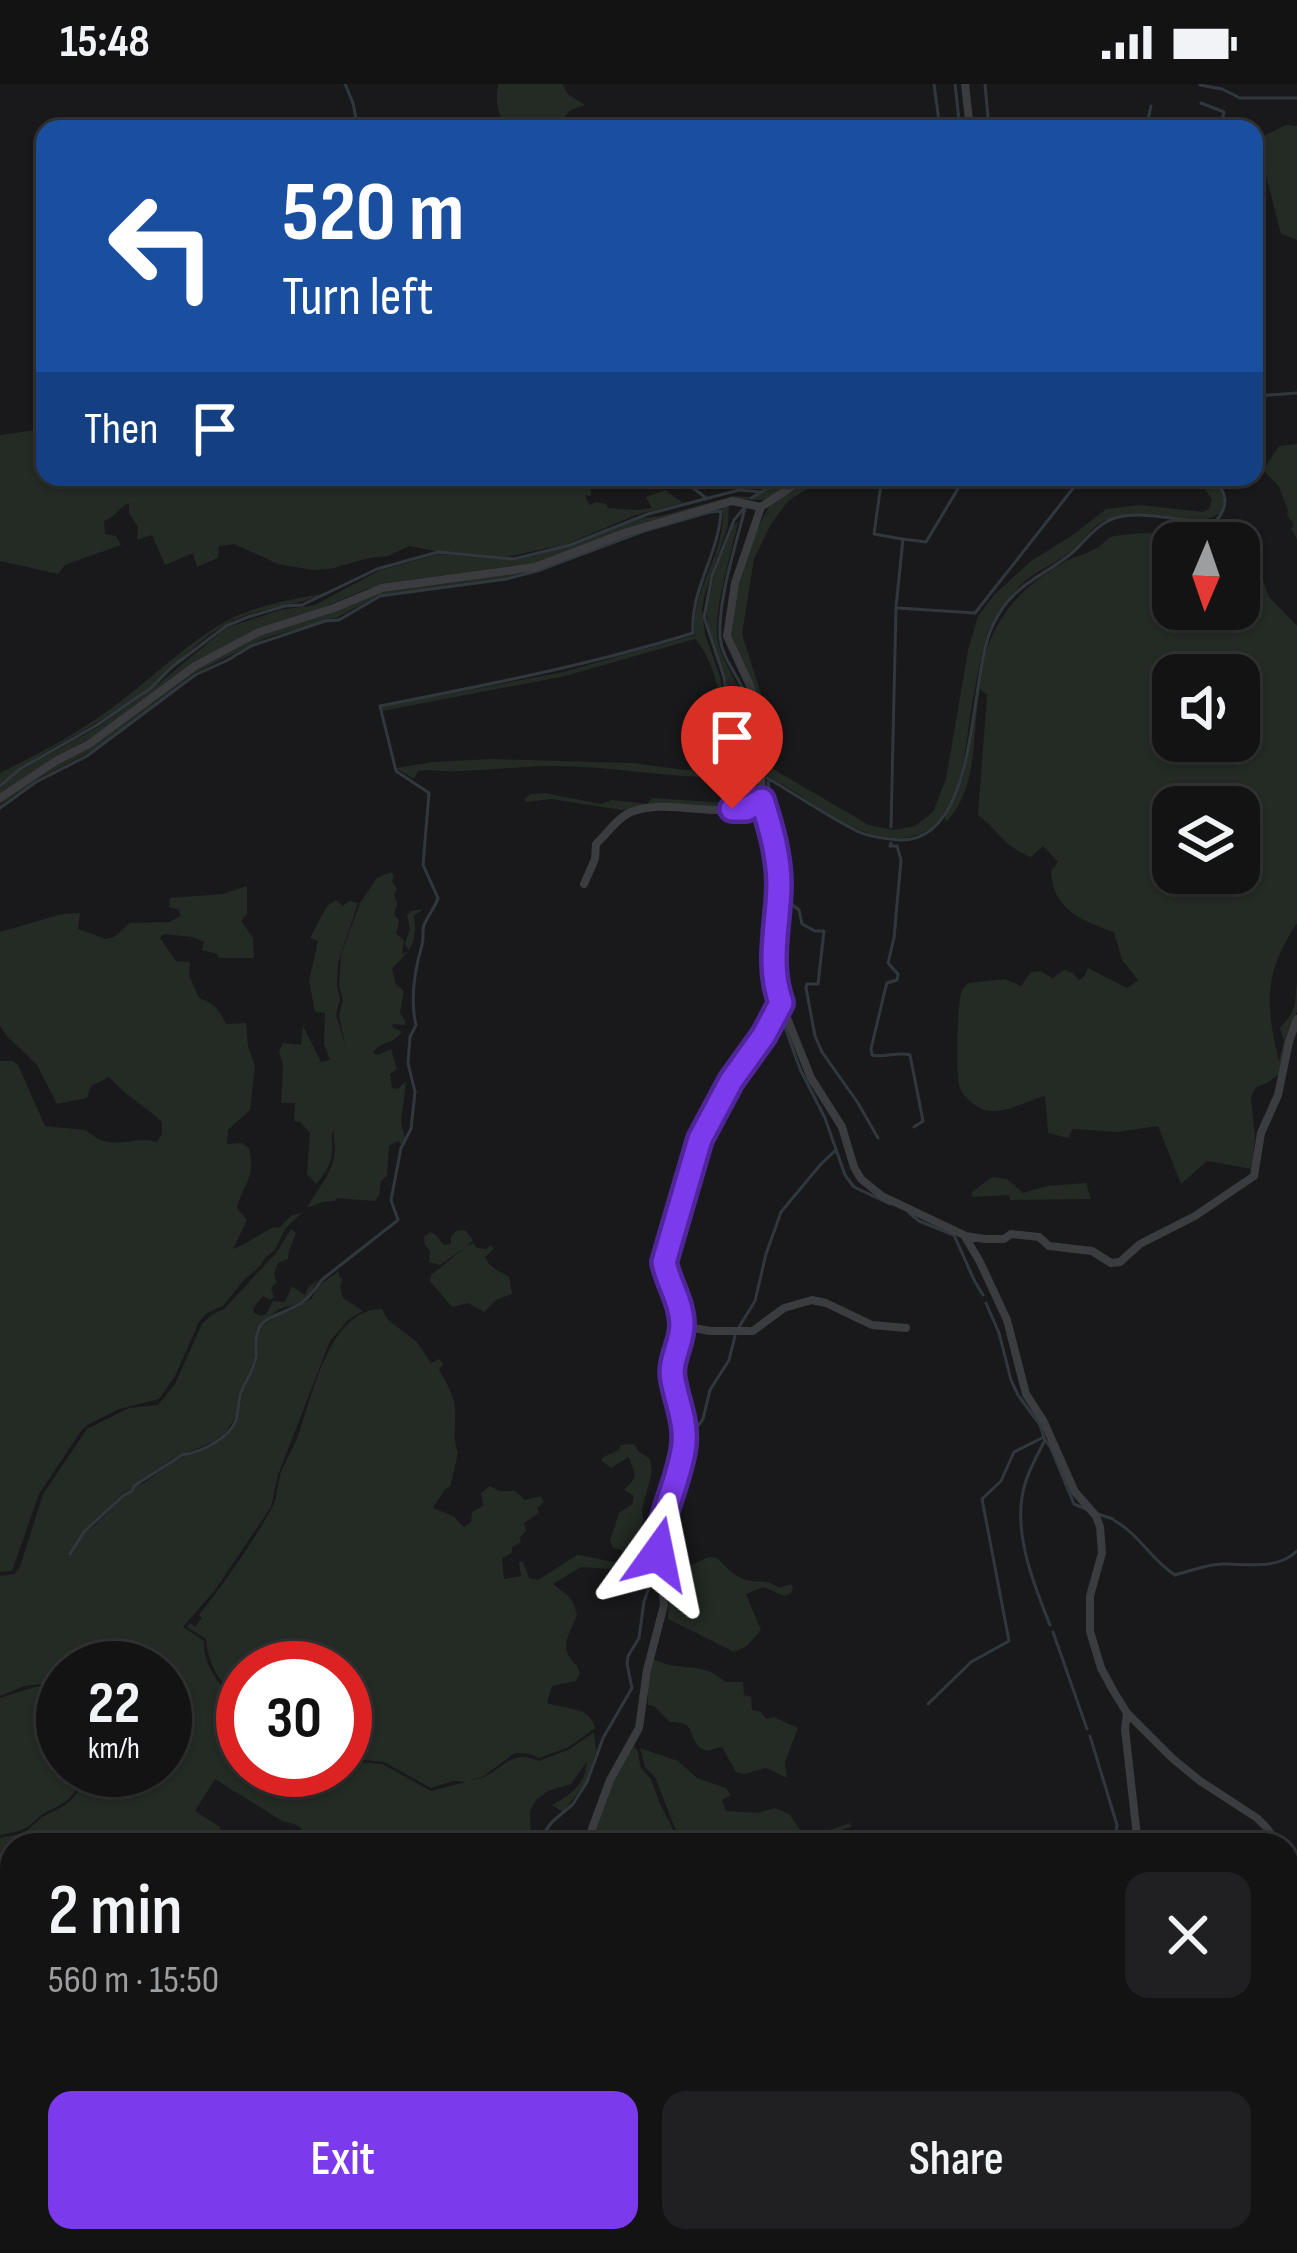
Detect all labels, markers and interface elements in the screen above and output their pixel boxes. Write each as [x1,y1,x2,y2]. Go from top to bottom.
text: 15:48 [60,15,150,70]
text: 520 m [282,163,464,264]
icon: left [84,168,240,324]
text: Turn left [282,265,434,330]
icon: arrive [182,396,248,462]
text: Then [84,402,158,457]
north arrow [1152,522,1260,630]
map controls [1152,522,1260,894]
button: sound [1152,654,1260,762]
pin [681,686,783,809]
icon: arrive [699,704,765,770]
button: layers [1152,786,1260,894]
position arrow [595,1491,721,1617]
speed limit sign: 30 [216,1641,372,1797]
text: 22 [88,1668,140,1740]
text: km/h [88,1731,140,1767]
text: 2 min [48,1868,183,1955]
button: close [1125,1872,1251,1998]
text: 560 m · 15:50 [48,1957,219,2004]
button: Exit [48,2091,638,2229]
button: Share [662,2091,1251,2229]

